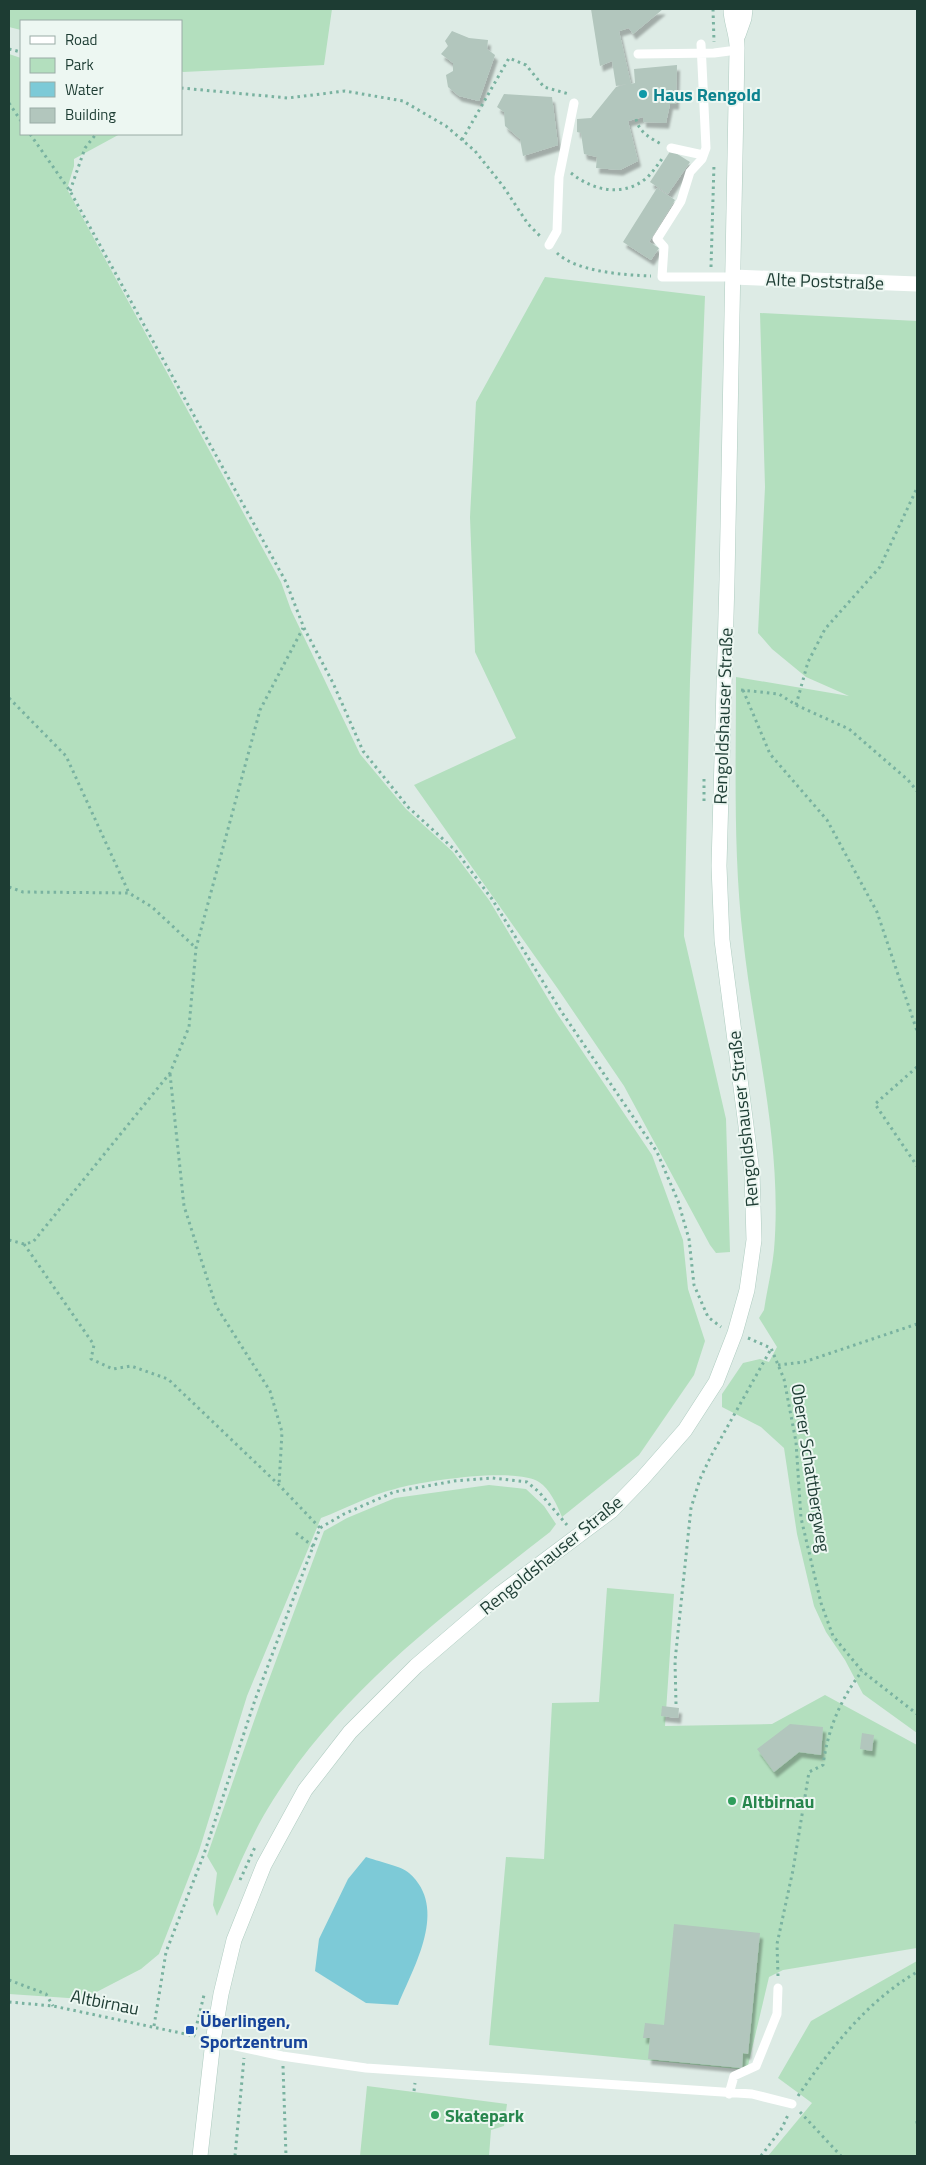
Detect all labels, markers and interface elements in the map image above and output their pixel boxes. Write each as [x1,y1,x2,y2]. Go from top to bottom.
legend [20,20,182,135]
text: Road [65,28,97,51]
text: Park [65,53,94,76]
text: Water [65,78,104,101]
place label: Haus Rengold [653,81,761,108]
marker: Haus Rengold [637,88,649,100]
text: Building [65,103,116,126]
street label: Alte Poststraße [765,265,885,297]
street label: Rengoldshauser Straße [706,627,740,805]
street label: Rengoldshauser Straße [720,1030,766,1208]
street label: Oberer Schattbergweg [784,1382,838,1554]
street label: Rengoldshauser Straße [474,1489,628,1621]
place label: Altbirnau [742,1788,815,1815]
marker: Altbirnau [726,1795,738,1807]
street label: Altbirnau [69,1982,141,2022]
place label: Überlingen, Sportzentrum [200,2007,308,2055]
marker: Überlingen, Sportzentrum [184,2024,196,2036]
place label: Skatepark [445,2102,525,2129]
marker: Skatepark [429,2109,441,2121]

